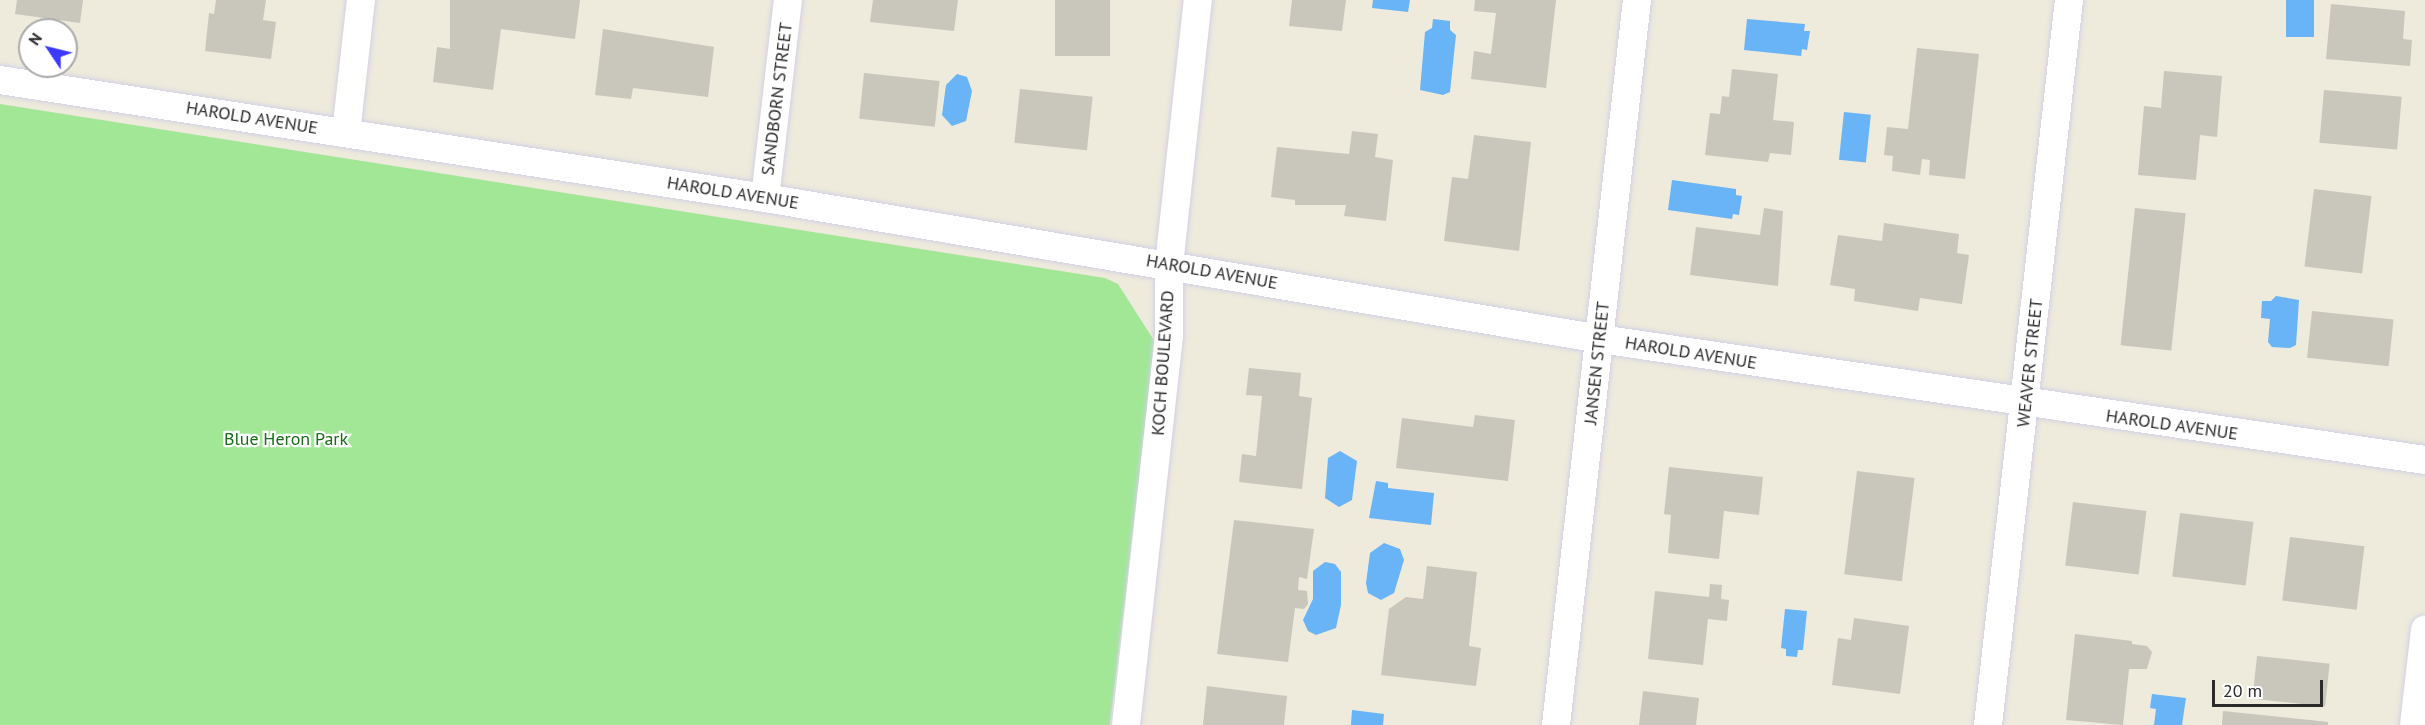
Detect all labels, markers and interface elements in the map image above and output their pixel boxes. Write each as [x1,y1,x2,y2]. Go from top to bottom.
north arrow [18,18,78,78]
street label: SANDBORN STREET [757,21,797,177]
text: N [24,29,46,49]
street label: HAROLD AVENUE [184,97,320,139]
street label: HAROLD AVENUE [665,172,801,214]
street label: HAROLD AVENUE [1144,250,1280,294]
street label: KOCH BOULEVARD [1147,290,1179,436]
street label: WEAVER STREET [2013,298,2047,428]
street label: JANSEN STREET [1580,300,1614,426]
street label: HAROLD AVENUE [1623,332,1759,374]
street label: HAROLD AVENUE [2104,405,2240,445]
park label: Blue Heron Park [224,428,348,450]
scale bar [2215,668,2326,706]
text: 20 m [2223,679,2262,702]

